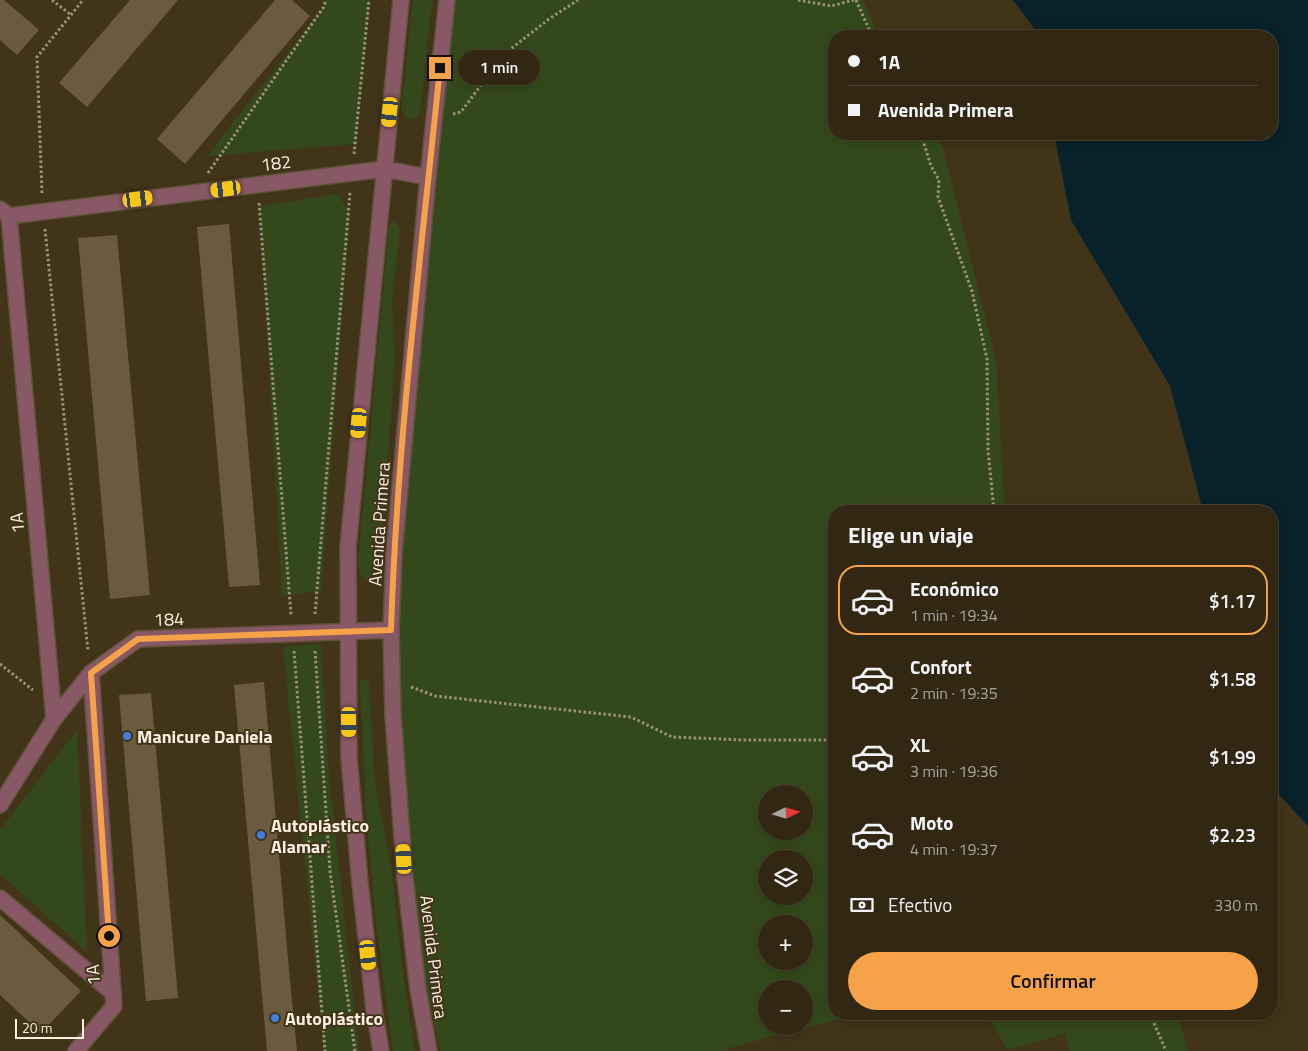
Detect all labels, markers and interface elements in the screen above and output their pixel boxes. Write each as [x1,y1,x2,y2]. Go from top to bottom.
text: 1A [878,47,900,76]
callout: 1 min [458,50,540,86]
text: 1 min [480,55,518,79]
route end [429,57,451,79]
text: Avenida Primera [878,95,1014,124]
car [380,96,399,128]
street label: 182 [259,148,293,178]
car [210,180,241,198]
car [122,190,153,208]
car [350,407,367,439]
street label: Avenida Primera [361,461,397,587]
street label: 1A [3,511,31,535]
text: Elige un viaje [848,518,974,552]
text: Económico [910,574,999,603]
icon: car [850,578,895,623]
text: $1.17 [1209,586,1256,615]
text: 1 min · 19:34 [910,603,998,627]
street label: 184 [153,605,185,633]
text: Confort [910,652,972,681]
icon: car [850,656,895,701]
text: $1.58 [1209,664,1256,693]
text: 2 min · 19:35 [910,681,998,705]
car [341,707,356,737]
place label: Manicure Daniela [137,723,273,750]
marker: Manicure Daniela [121,730,133,742]
text: XL [910,730,930,759]
icon: car [850,734,895,779]
text: $1.99 [1209,742,1256,771]
text: 3 min · 19:36 [910,759,998,783]
north arrow [758,785,812,840]
map controls [758,785,813,1035]
text: Moto [910,808,953,837]
place label: Autoplástico Alamar [271,812,369,860]
icon: car [850,812,895,857]
text: $2.23 [1209,820,1256,849]
marker: Autoplástico Alamar [255,829,267,841]
text: 4 min · 19:37 [910,837,998,861]
car [395,844,412,874]
button: layers [758,850,813,905]
text: Efectivo [888,890,952,919]
icon: cash [848,891,876,919]
text: 330 m [1214,893,1258,917]
street label: Avenida Primera [413,894,455,1020]
button: + [758,915,813,970]
route start [98,925,120,947]
car [358,939,377,971]
button: Confirmar [848,952,1258,1010]
street label: 1A [79,963,107,986]
button: − [758,980,813,1035]
place label: Autoplástico [285,1005,383,1032]
marker: Autoplástico [269,1012,281,1024]
scale bar [15,1016,84,1039]
text: 20 m [22,1017,52,1038]

